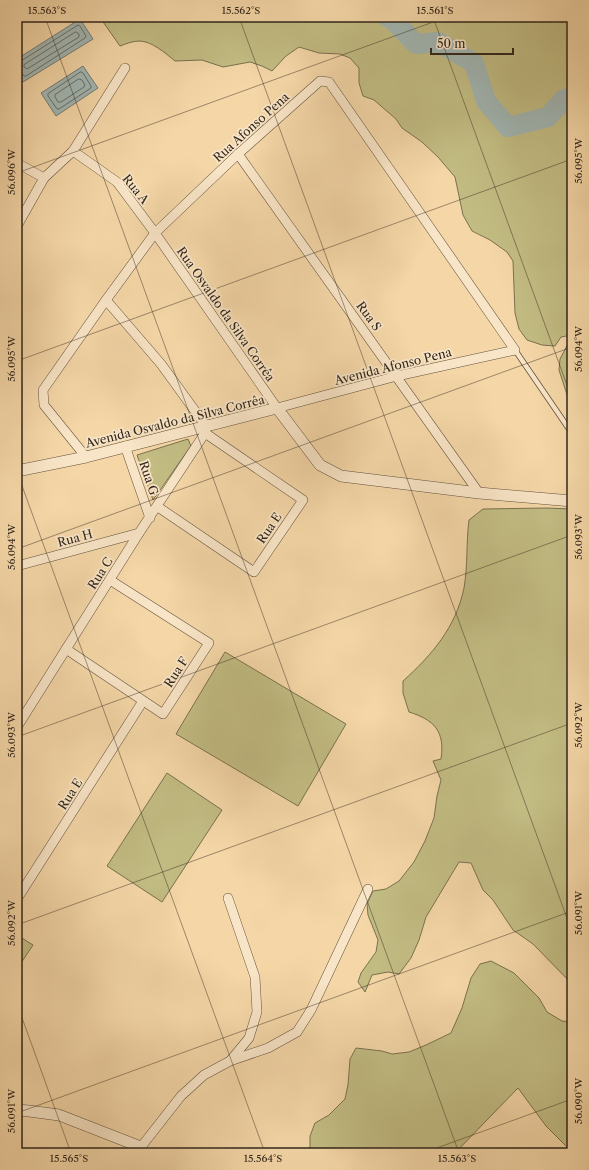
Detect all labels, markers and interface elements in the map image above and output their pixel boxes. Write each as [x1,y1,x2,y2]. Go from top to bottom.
text: 15.563°S [28,4,66,17]
text: 15.562°S [222,4,260,17]
text: 15.561°S [417,4,453,17]
scale bar [431,30,513,56]
text: 50 m [437,36,466,51]
street label: Rua Afonso Pena [210,89,293,165]
text: 56.095°W [572,137,585,184]
text: 56.096°W [5,148,18,195]
street label: Rua A [119,171,153,208]
street label: Rua Osvaldo da Silva Corrêa [174,244,279,385]
street label: Rua S [353,298,385,334]
text: 56.094°W [572,325,585,372]
text: 56.095°W [5,335,18,382]
street label: Avenida Afonso Pena [332,344,454,388]
street label: Avenida Osvaldo da Silva Corrêa [83,391,267,451]
street label: Rua G [136,459,162,497]
street label: Rua E [253,510,285,546]
text: 56.093°W [572,513,585,560]
text: 56.094°W [5,523,18,570]
street label: Rua H [56,526,94,550]
street label: Rua C [84,554,116,592]
street label: Rua F [161,654,191,690]
text: 56.092°W [572,701,585,748]
text: 56.093°W [5,711,18,758]
street label: Rua E [55,776,85,812]
text: 56.091°W [572,890,585,935]
text: 56.092°W [5,899,18,946]
text: 56.090°W [572,1077,585,1124]
text: 56.091°W [5,1088,18,1133]
text: 15.565°S [50,1152,88,1165]
text: 15.564°S [244,1152,282,1165]
text: 15.563°S [438,1152,476,1165]

